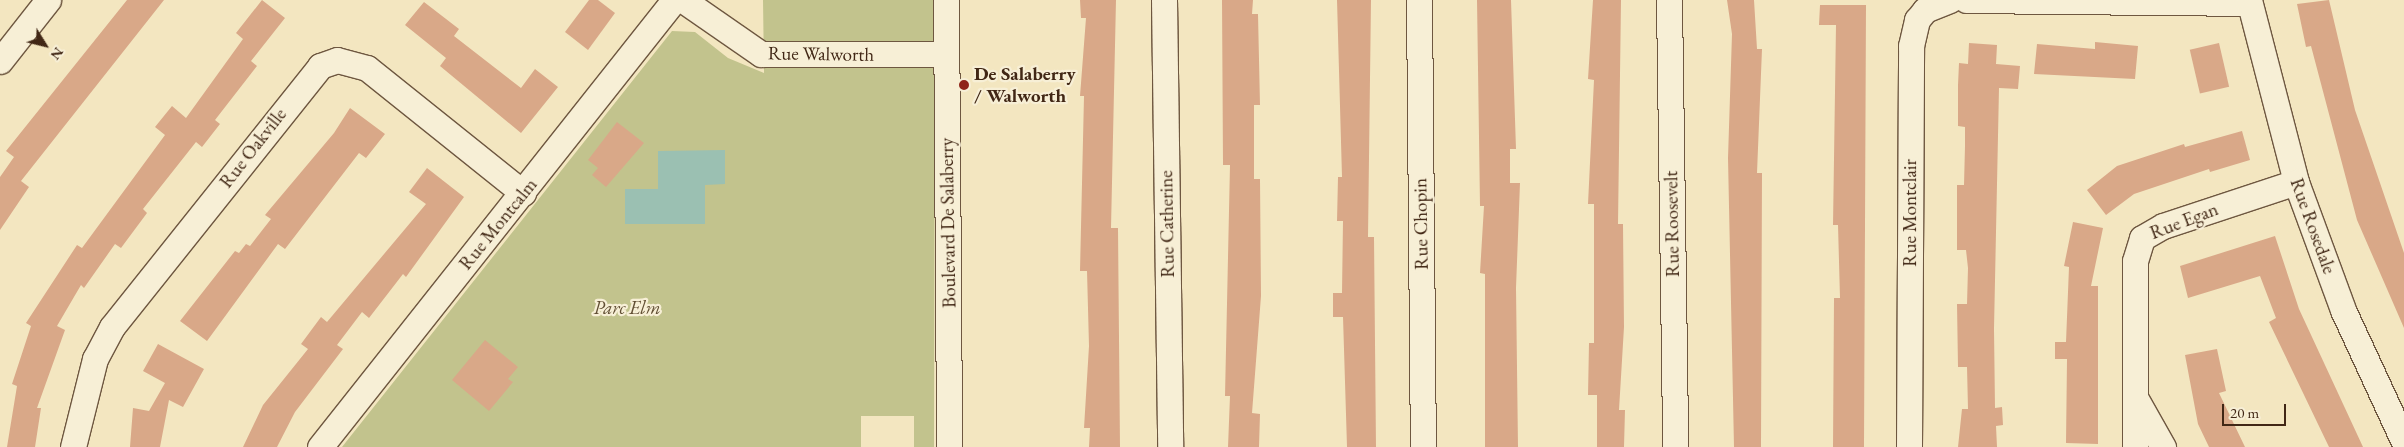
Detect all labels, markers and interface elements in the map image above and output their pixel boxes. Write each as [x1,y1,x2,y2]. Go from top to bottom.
north arrow [20,20,70,70]
street label: Rue Walworth [768,42,874,66]
text: N [47,44,68,64]
place label: De Salaberry / Walworth [974,63,1076,107]
marker: De Salaberry / Walworth [958,79,970,91]
street label: Rue Oakville [215,103,291,193]
street label: Boulevard De Salaberry [935,138,961,308]
street label: Rue Montclair [1899,159,1921,267]
street label: Rue Catherine [1155,170,1179,278]
street label: Rue Roosevelt [1660,171,1684,277]
street label: Rue Montcalm [454,174,542,274]
street label: Rue Rosedale [2285,175,2341,277]
street label: Rue Chopin [1409,178,1433,270]
street label: Rue Egan [2147,198,2221,244]
park label: Parc Elm [593,297,661,319]
scale bar [2224,394,2288,426]
text: 20 m [2230,403,2259,422]

